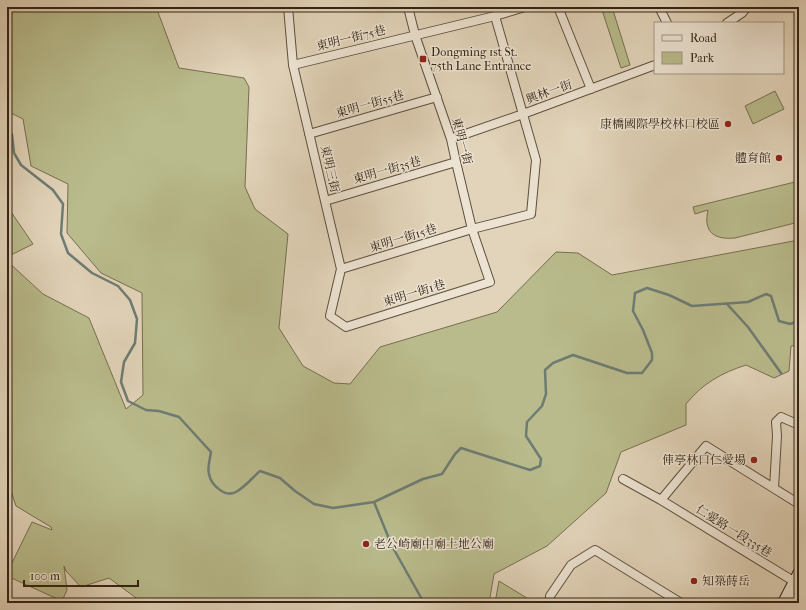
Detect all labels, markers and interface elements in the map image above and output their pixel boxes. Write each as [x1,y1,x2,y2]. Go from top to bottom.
legend [654,22,784,74]
street label: 東明一街75巷 [315,23,387,53]
text: Road [690,31,717,45]
place label: Dongming 1st St. 75th Lane Entrance [431,45,531,73]
text: Park [690,51,715,65]
marker: Dongming 1st St. 75th Lane Entrance [418,54,428,64]
street label: 興林一街 [524,77,575,107]
street label: 東明一街55巷 [334,88,406,120]
street label: 東明一街 [449,116,475,167]
place label: 康橋國際學校林口校區 [600,117,720,131]
marker: 康橋國際學校林口校區 [723,119,733,129]
street label: 東明三街 [318,144,342,195]
place label: 體育館 [735,151,771,165]
marker: 體育館 [774,153,784,163]
street label: 東明一街35巷 [351,154,423,186]
street label: 東明一街15巷 [368,221,438,255]
street label: 東明一街1巷 [381,277,447,309]
place label: 俥亭林口仁愛場 [662,453,746,467]
marker: 俥亭林口仁愛場 [749,455,759,465]
street label: 仁愛路一段335巷 [693,502,775,560]
place label: 老公崎廟中廟土地公廟 [374,537,494,551]
marker: 老公崎廟中廟土地公廟 [361,539,371,549]
scale bar [24,562,138,588]
text: 100 m [30,569,60,583]
place label: 知築蒔岳 [702,574,750,588]
marker: 知築蒔岳 [689,576,699,586]

